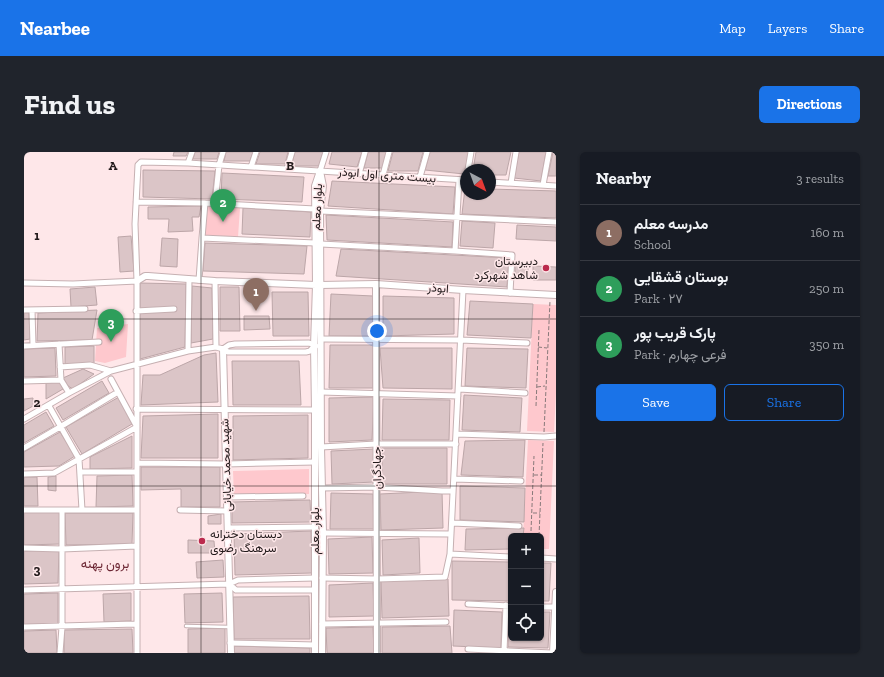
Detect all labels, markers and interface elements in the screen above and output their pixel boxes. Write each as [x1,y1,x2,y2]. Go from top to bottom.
text: Nearbee [20,17,90,40]
text: Map [719,20,746,37]
text: Layers [768,20,807,37]
text: Share [829,20,864,37]
button: Directions [759,86,860,123]
text: Find us [24,88,115,121]
text: A [109,158,118,173]
text: B [286,158,294,173]
north arrow [460,164,496,200]
street label: بیست متری اول ابوذر [336,165,437,186]
text: Nearby [596,168,651,188]
text: 3 results [796,171,844,186]
street label: بلوار معلم [309,183,326,231]
pin: 2 [210,189,236,222]
text: مدرسه معلم [634,215,708,233]
text: 1 [606,225,612,240]
text: 160 m [810,225,844,240]
text: 1 [34,228,40,243]
text: School [634,237,671,252]
place label: دبیرستان‌ شاهد شهرکرد [474,254,538,283]
marker: دبیرستان‌ شاهد شهرکرد [541,263,551,273]
text: بوستان قشقایی [634,268,728,286]
pin: 1 [243,278,269,311]
street label: ابوذر [426,280,449,297]
text: 2 [606,281,612,296]
text: 250 m [809,281,844,296]
text: Park · ۲۷ [634,291,683,306]
pin: 3 [98,309,124,342]
your location [367,321,387,341]
text: پارک قریب پور [634,324,716,342]
text: 3 [606,337,612,352]
text: 350 m [809,337,844,352]
text: Park · فرعی چهارم [634,347,726,362]
button: Save [596,384,716,421]
button: Share [724,384,844,421]
text: 2 [34,395,41,410]
street label: شهید محمد خیابانی [217,418,236,512]
street label: جهادگران [370,446,385,490]
street label: بلوار معلم [308,508,323,555]
place label: دبستان دخترانه سرهنگ رضوی [210,527,283,556]
map controls [508,533,544,641]
button: + [508,533,544,569]
marker: دبستان دخترانه سرهنگ رضوی [197,536,207,546]
district label: برون پهنه [81,556,129,573]
text: 3 [34,562,41,577]
button: − [508,569,544,605]
button: locate [508,605,544,641]

